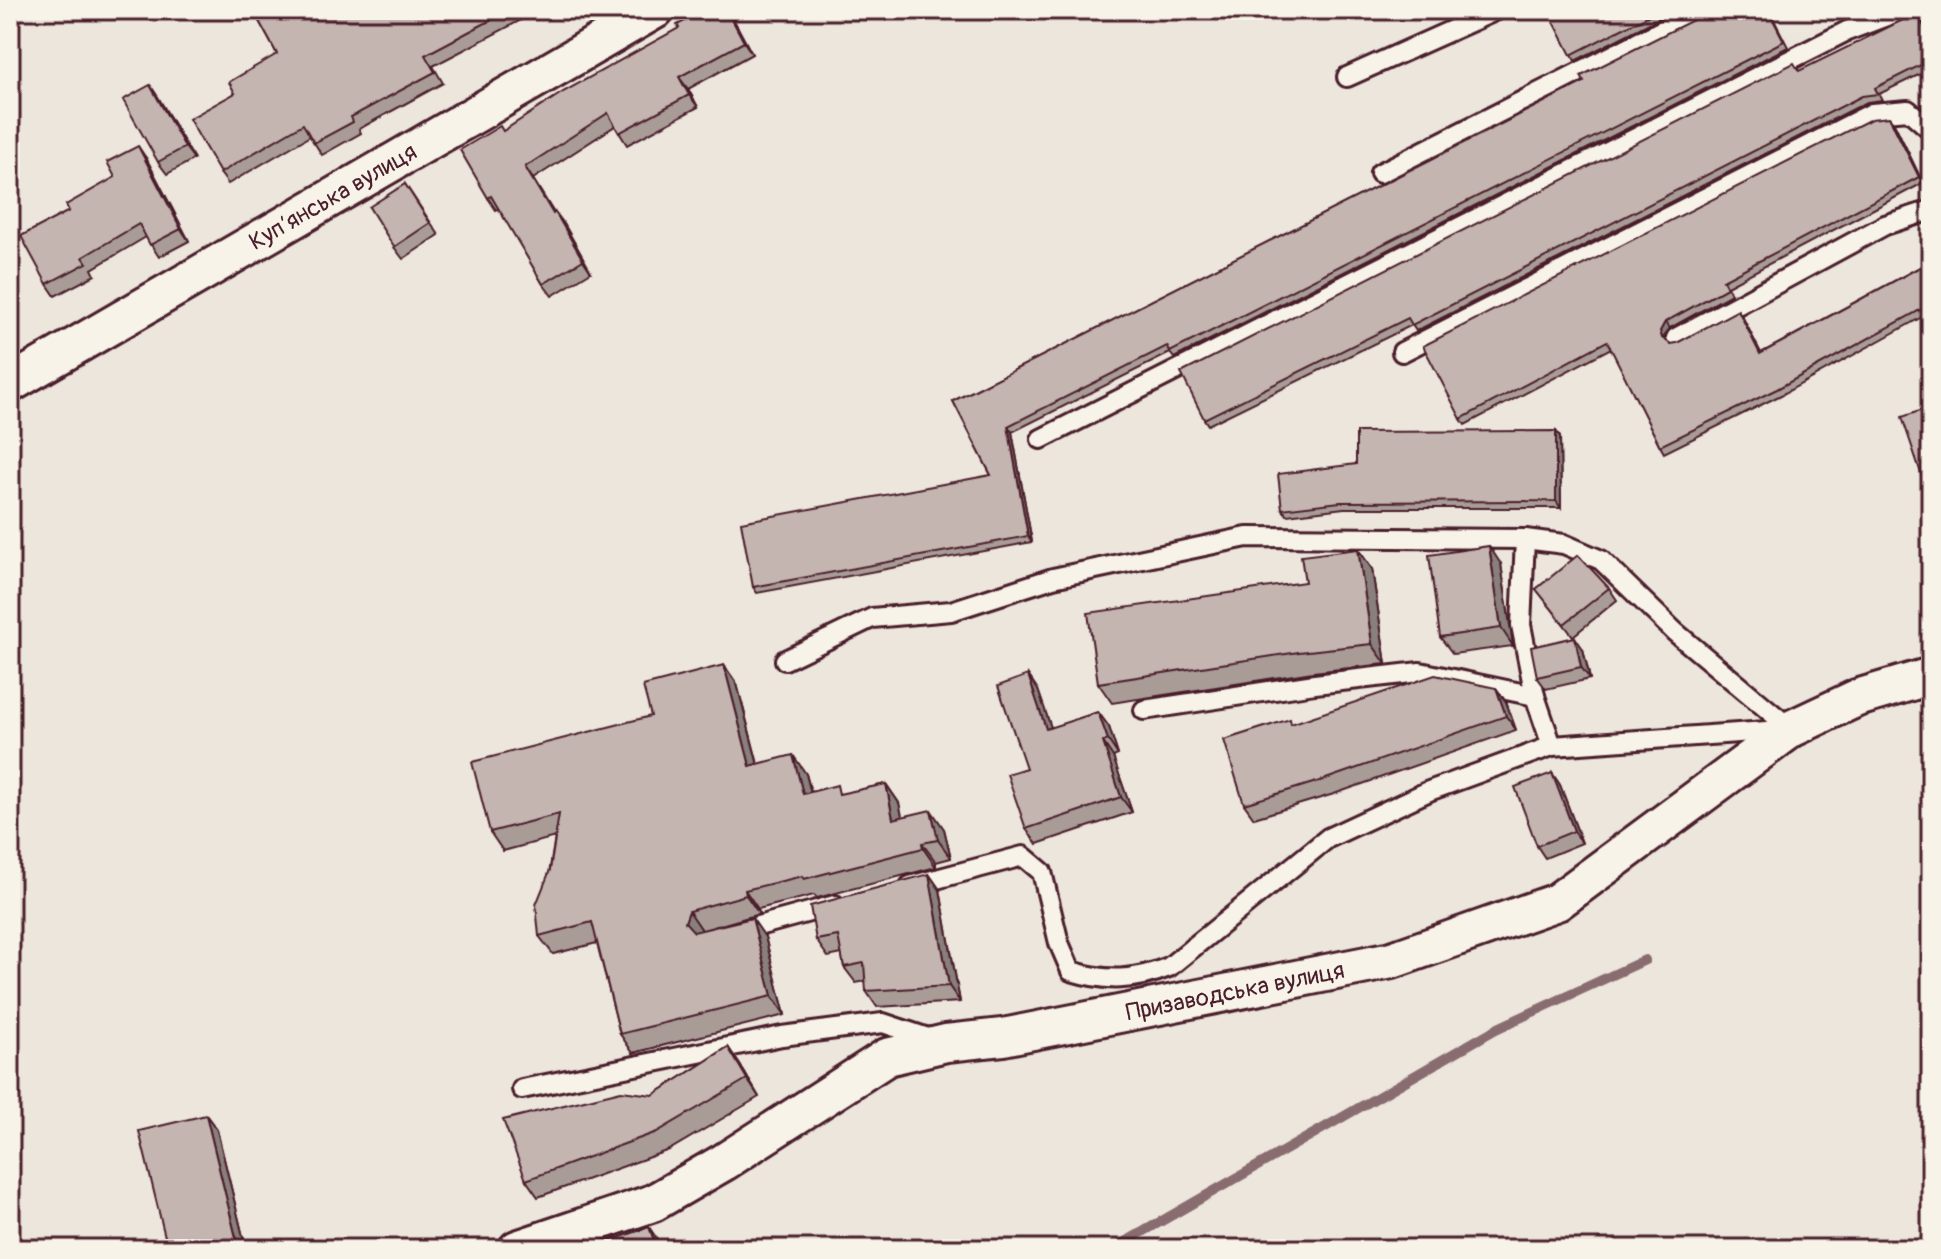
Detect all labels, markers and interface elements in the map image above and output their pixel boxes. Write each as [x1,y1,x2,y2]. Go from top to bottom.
street label: Купʼянська вулиця [244,137,422,257]
street label: Призаводська вулиця [1123,955,1347,1027]

